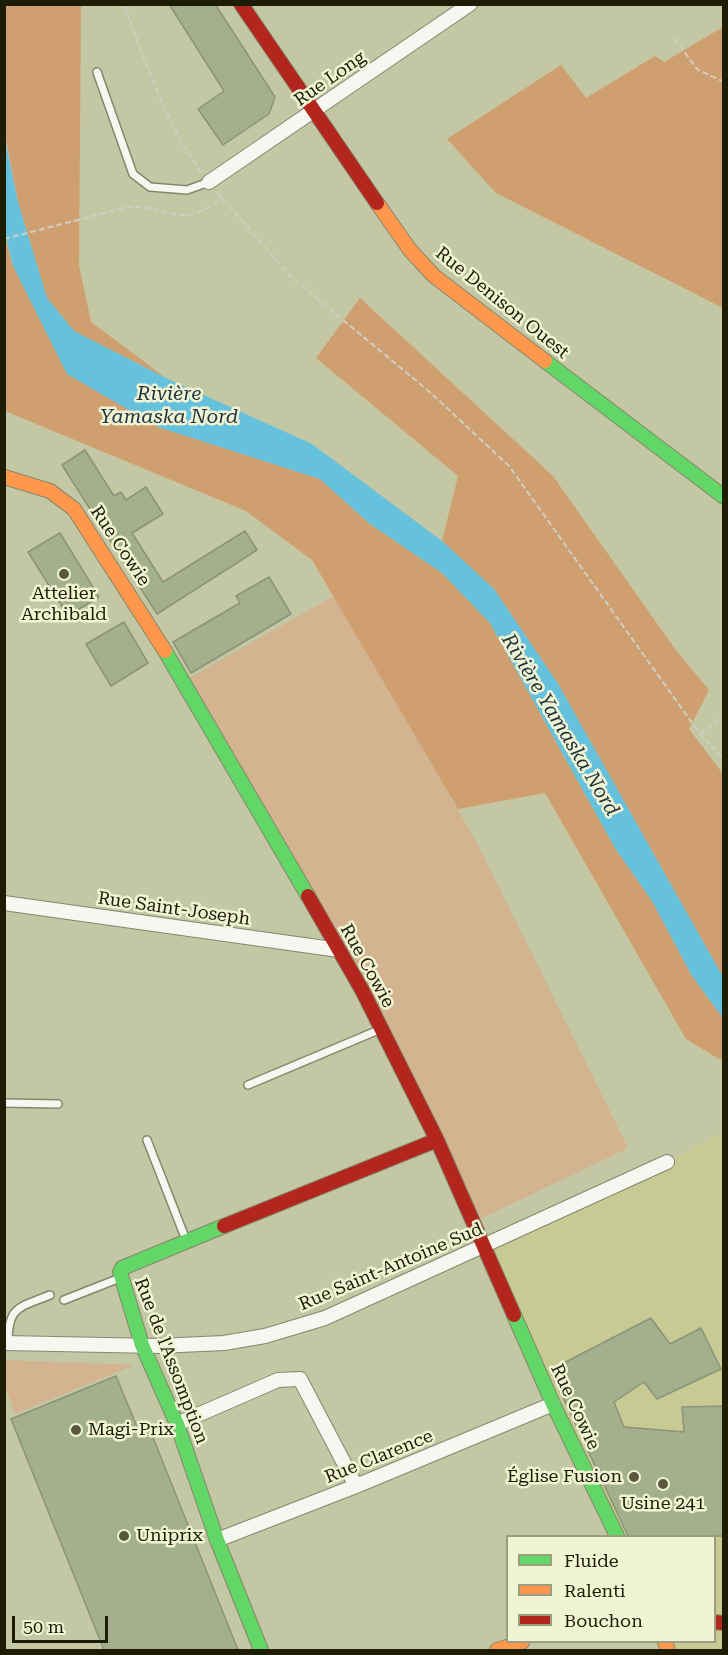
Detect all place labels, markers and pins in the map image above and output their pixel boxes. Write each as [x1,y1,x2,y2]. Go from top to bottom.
marker: Attelier Archibald [57,567,71,581]
place label: Attelier Archibald [21,583,107,626]
place label: Magi-Prix [88,1419,174,1441]
marker: Magi-Prix [69,1423,83,1437]
place label: Église Fusion [507,1466,622,1488]
marker: Église Fusion [627,1470,641,1484]
marker: Usine 241 [656,1477,670,1491]
place label: Usine 241 [621,1493,705,1515]
place label: Uniprix [136,1525,203,1547]
marker: Uniprix [117,1529,131,1543]

